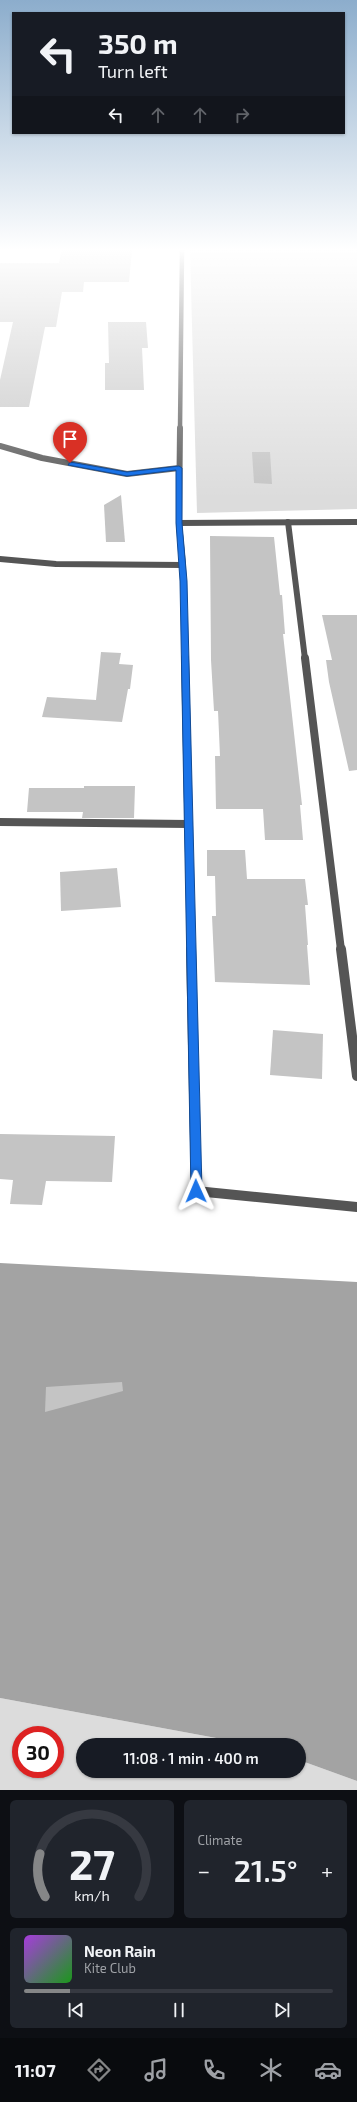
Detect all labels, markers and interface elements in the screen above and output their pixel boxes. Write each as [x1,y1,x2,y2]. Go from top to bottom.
text: 350 m [98,26,178,60]
icon: left [32,28,84,80]
text: Turn left [98,60,168,82]
icon: left [105,104,127,126]
icon: ahead [147,104,169,126]
icon: ahead [189,104,211,126]
icon: right [231,104,253,126]
pin [53,422,87,463]
icon: arrive [59,428,81,450]
position arrow [175,1170,217,1212]
speed limit sign: 30 [12,1726,64,1778]
text: 11:08 · 1 min · 400 m [123,1749,259,1767]
text: Climate [198,1832,242,1848]
text: 27 [69,1838,115,1888]
text: 21.5° [234,1852,298,1888]
text: − [198,1857,210,1883]
text: + [321,1857,333,1883]
text: km/h [74,1887,109,1904]
text: Neon Rain [84,1942,156,1960]
text: Kite Club [84,1960,136,1976]
icon: previous [65,1999,87,2021]
icon: pause [168,1999,190,2021]
icon: next [271,1999,293,2021]
icon: directions [85,2056,113,2084]
icon: music [142,2056,170,2084]
icon: phone [200,2056,228,2084]
icon: climate [257,2056,285,2084]
icon: car [314,2056,342,2084]
text: 11:07 [15,2059,56,2081]

